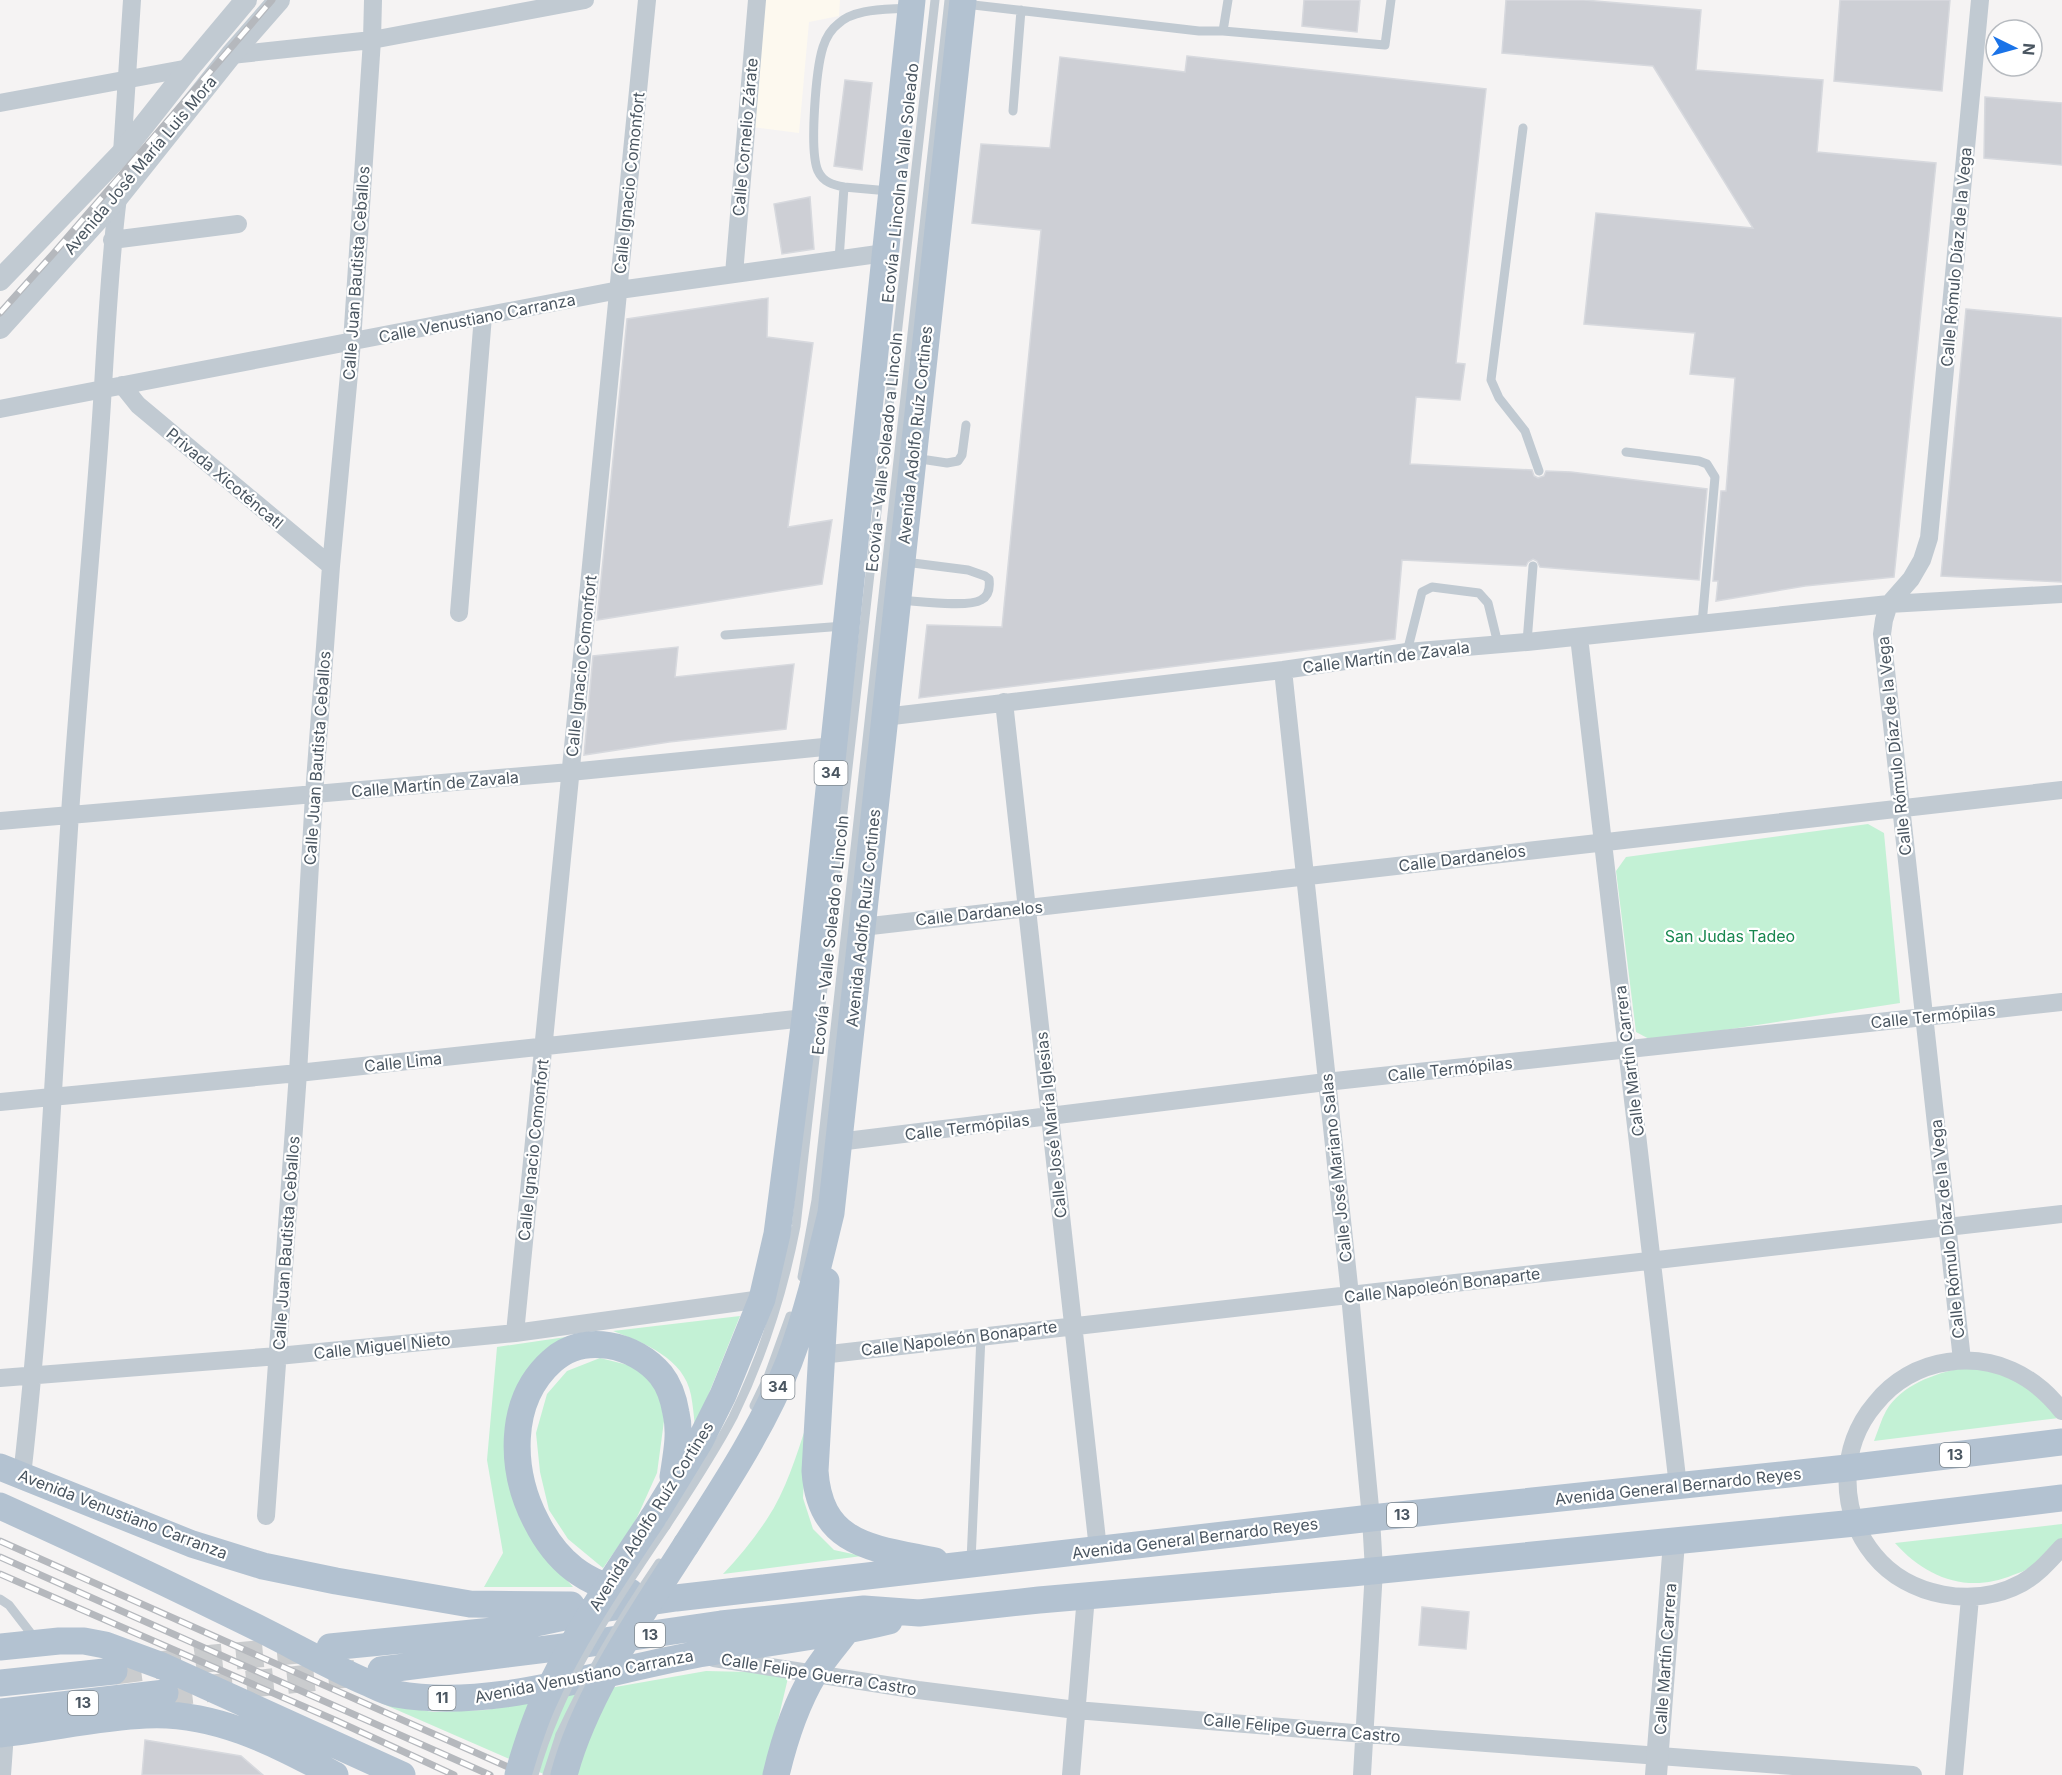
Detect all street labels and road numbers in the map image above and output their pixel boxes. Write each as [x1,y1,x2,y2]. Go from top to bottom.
street label: Calle Cornelio Zárate [728,57,762,217]
street label: Ecovía - Lincoln a Valle Soleado [877,62,923,304]
street label: Avenida José María Luis Mora [59,72,221,258]
street label: Calle Ignacio Comonfort [610,91,648,275]
street label: Calle Rómulo Díaz de la Vega [1936,146,1976,368]
street label: Calle Juan Bautista Ceballos [339,165,373,381]
street label: Calle Venustiano Carranza [377,289,577,347]
street label: Avenida Adolfo Ruíz Cortines [894,325,936,545]
street label: Ecovía - Valle Soleado a Lincoln [861,331,907,573]
street label: Privada Xicoténcatl [163,423,287,533]
street label: Calle Ignacio Comonfort [562,574,600,758]
street label: Calle Rómulo Díaz de la Vega [1873,635,1915,857]
street label: Calle Martín de Zavala [1301,637,1471,677]
street label: Calle Juan Bautista Ceballos [300,650,334,866]
road number: 34 [814,761,848,785]
street label: Calle Martín de Zavala [350,767,520,801]
street label: Avenida Adolfo Ruíz Cortines [842,808,884,1028]
street label: Ecovía - Valle Soleado a Lincoln [807,814,853,1056]
street label: Calle Dardanelos [1397,840,1527,876]
street label: Calle Dardanelos [914,896,1044,930]
street label: Calle Martín Carrera [1610,984,1648,1138]
street label: Calle Termópilas [1870,999,1996,1033]
street label: Calle José María Iglesias [1031,1031,1071,1219]
street label: Calle Lima [363,1048,443,1076]
street label: Calle Termópilas [1387,1052,1513,1086]
street label: Calle Ignacio Comonfort [514,1058,552,1242]
street label: Calle José Mariano Salas [1316,1073,1356,1263]
street label: Calle Termópilas [903,1109,1031,1145]
street label: Calle Rómulo Díaz de la Vega [1926,1118,1968,1340]
street label: Calle Juan Bautista Ceballos [269,1135,303,1351]
street label: Calle Napoleón Bonaparte [1343,1263,1541,1307]
street label: Calle Napoleón Bonaparte [860,1316,1058,1360]
street label: Calle Miguel Nieto [313,1329,451,1363]
road number: 34 [762,1375,794,1399]
street label: Avenida Adolfo Ruíz Cortines [584,1418,718,1614]
road number: 13 [1940,1443,1970,1467]
street label: Avenida General Bernardo Reyes [1554,1463,1802,1509]
street label: Avenida Venustiano Carranza [16,1465,230,1563]
road number: 13 [1387,1503,1417,1527]
street label: Avenida General Bernardo Reyes [1071,1513,1319,1563]
street label: Calle Martín Carrera [1650,1582,1680,1736]
road number: 13 [635,1623,665,1647]
street label: Avenida Venustiano Carranza [473,1645,695,1707]
street label: Calle Felipe Guerra Castro [720,1649,918,1699]
road number: 11 [428,1686,456,1710]
road number: 13 [68,1691,98,1715]
street label: Calle Felipe Guerra Castro [1203,1709,1401,1747]

